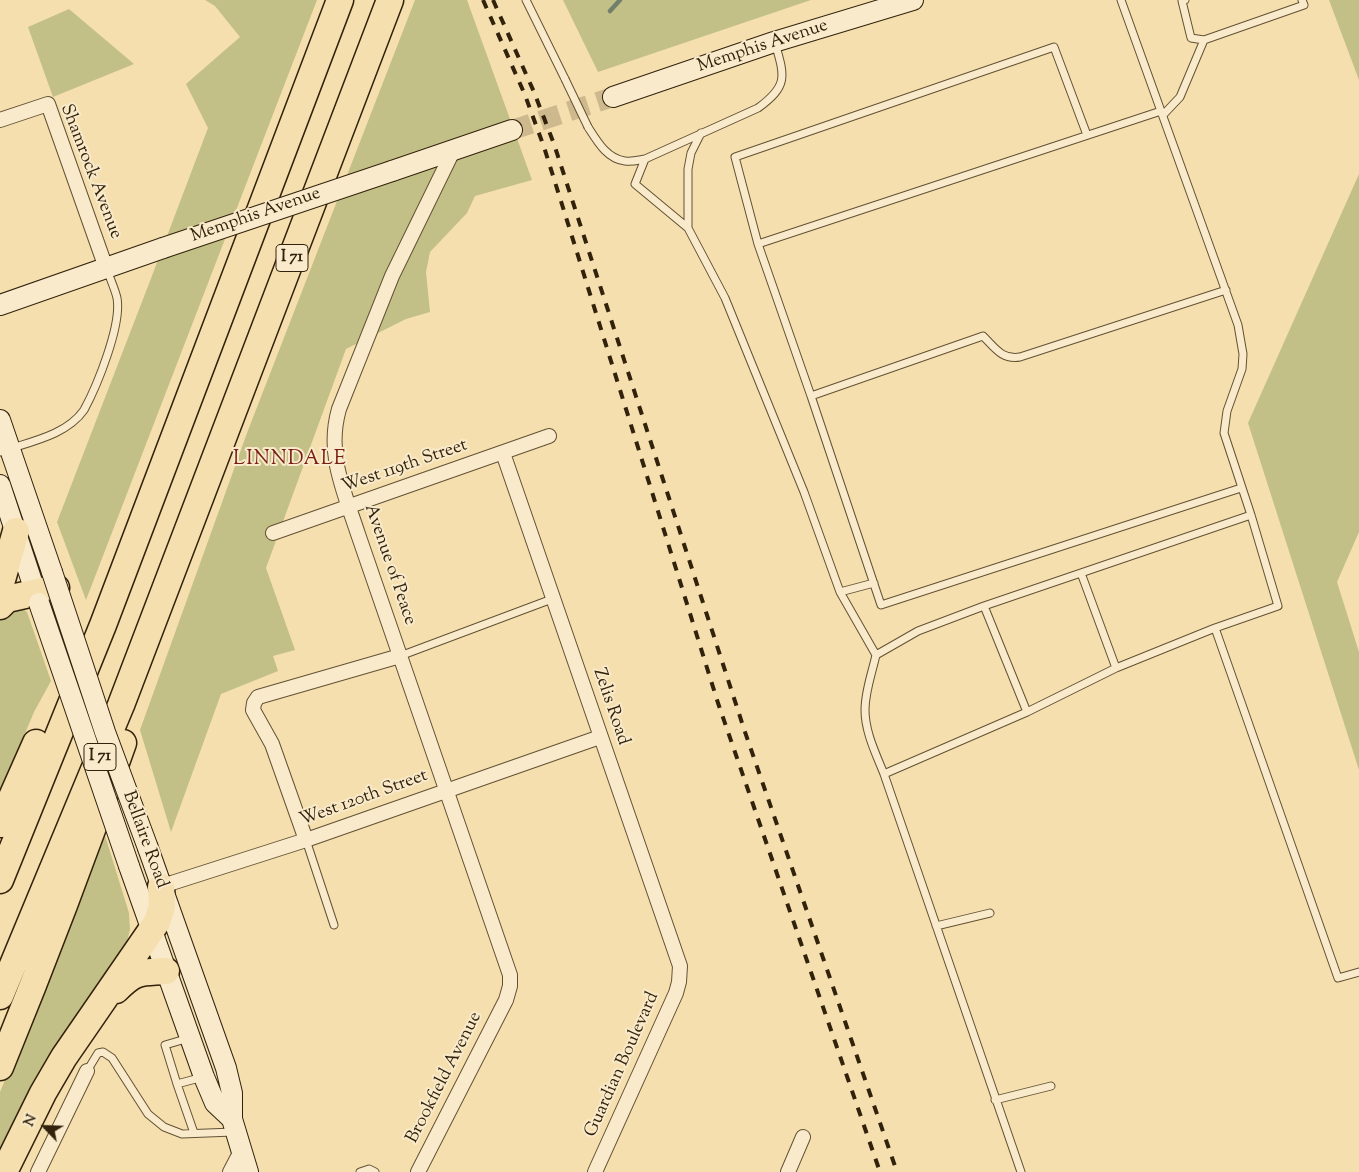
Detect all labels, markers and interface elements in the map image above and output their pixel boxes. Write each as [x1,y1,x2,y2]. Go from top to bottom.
street label: Memphis Avenue [695,16,831,78]
street label: Shamrock Avenue [54,102,126,242]
street label: Memphis Avenue [188,184,324,248]
road number: I 71 [276,244,308,272]
street label: West 119th Street [339,435,471,499]
district label: LINNDALE [232,449,348,473]
street label: Avenue of Peace [358,502,420,628]
street label: Zelis Road [587,666,633,748]
road number: I 71 [84,744,116,770]
street label: West 120th Street [297,766,431,832]
street label: Bellaire Road [116,788,172,892]
street label: Guardian Boulevard [581,989,665,1141]
street label: Brookfield Avenue [403,1009,487,1147]
north arrow [20,1102,70,1152]
text: N [20,1112,43,1130]

